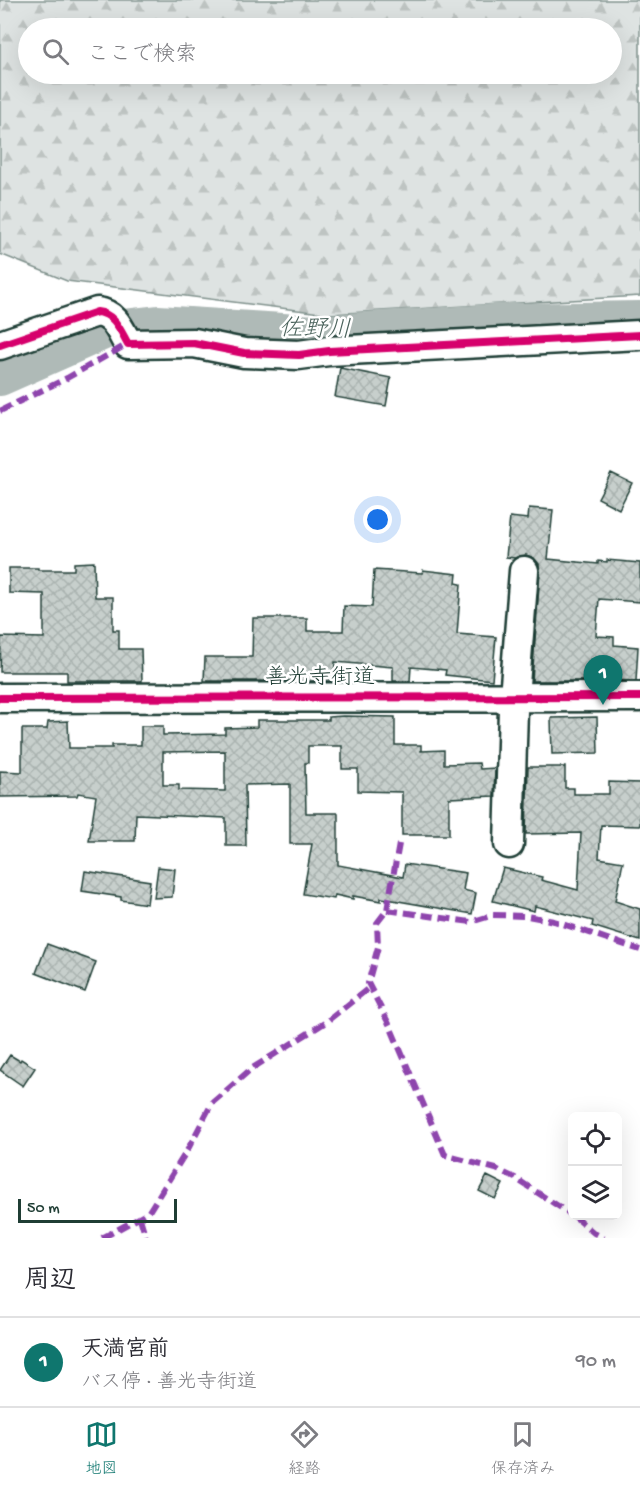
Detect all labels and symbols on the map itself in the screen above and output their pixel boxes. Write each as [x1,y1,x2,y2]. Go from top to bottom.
water label: 佐野川 [279,316,351,346]
your location [363,505,392,534]
pin: 1 [584,656,622,705]
street label: 善光寺街道 [265,665,375,692]
scale bar [18,1196,177,1224]

